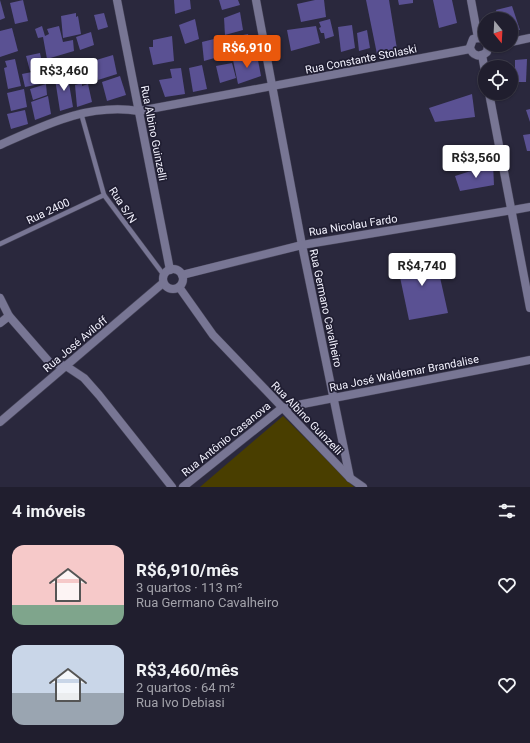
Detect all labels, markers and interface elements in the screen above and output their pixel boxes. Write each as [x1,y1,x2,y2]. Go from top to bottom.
north arrow [478,12,518,52]
map controls [478,12,518,100]
pin: R$6,910 [210,35,284,69]
text: R$6,910 [223,40,271,55]
street label: Rua Constante Stolaski [304,42,418,77]
pin: R$3,460 [27,58,101,92]
button: locate [478,60,518,100]
text: R$3,460 [40,63,88,78]
street label: Rua Albino Guinzelli [138,84,169,182]
pin: R$3,560 [439,145,513,179]
text: R$3,560 [452,150,500,165]
street label: Rua S/N [106,185,139,226]
street label: Rua 2400 [24,196,72,227]
street label: Rua Nicolau Fardo [308,212,398,239]
street label: Rua Germano Cavalheiro [307,248,344,369]
pin: R$4,740 [385,253,459,287]
text: R$4,740 [398,258,446,273]
street label: Rua José Aviloff [41,314,110,375]
street label: Rua José Waldemar Brandalise [328,353,480,394]
street label: Rua Albino Guinzelli [268,379,345,458]
street label: Rua Antônio Casanova [179,400,273,479]
icon: filters [496,500,518,522]
text: 4 imóveis [12,501,86,521]
text: R$6,910/mês [136,560,239,580]
icon: home [44,561,92,609]
icon: heart [496,574,518,596]
text: 3 quartos · 113 m² [136,580,242,595]
text: Rua Germano Cavalheiro [136,595,279,610]
text: R$3,460/mês [136,660,239,680]
icon: home [44,661,92,709]
icon: heart [496,674,518,696]
text: 2 quartos · 64 m² [136,680,235,695]
text: Rua Ivo Debiasi [136,695,225,710]

